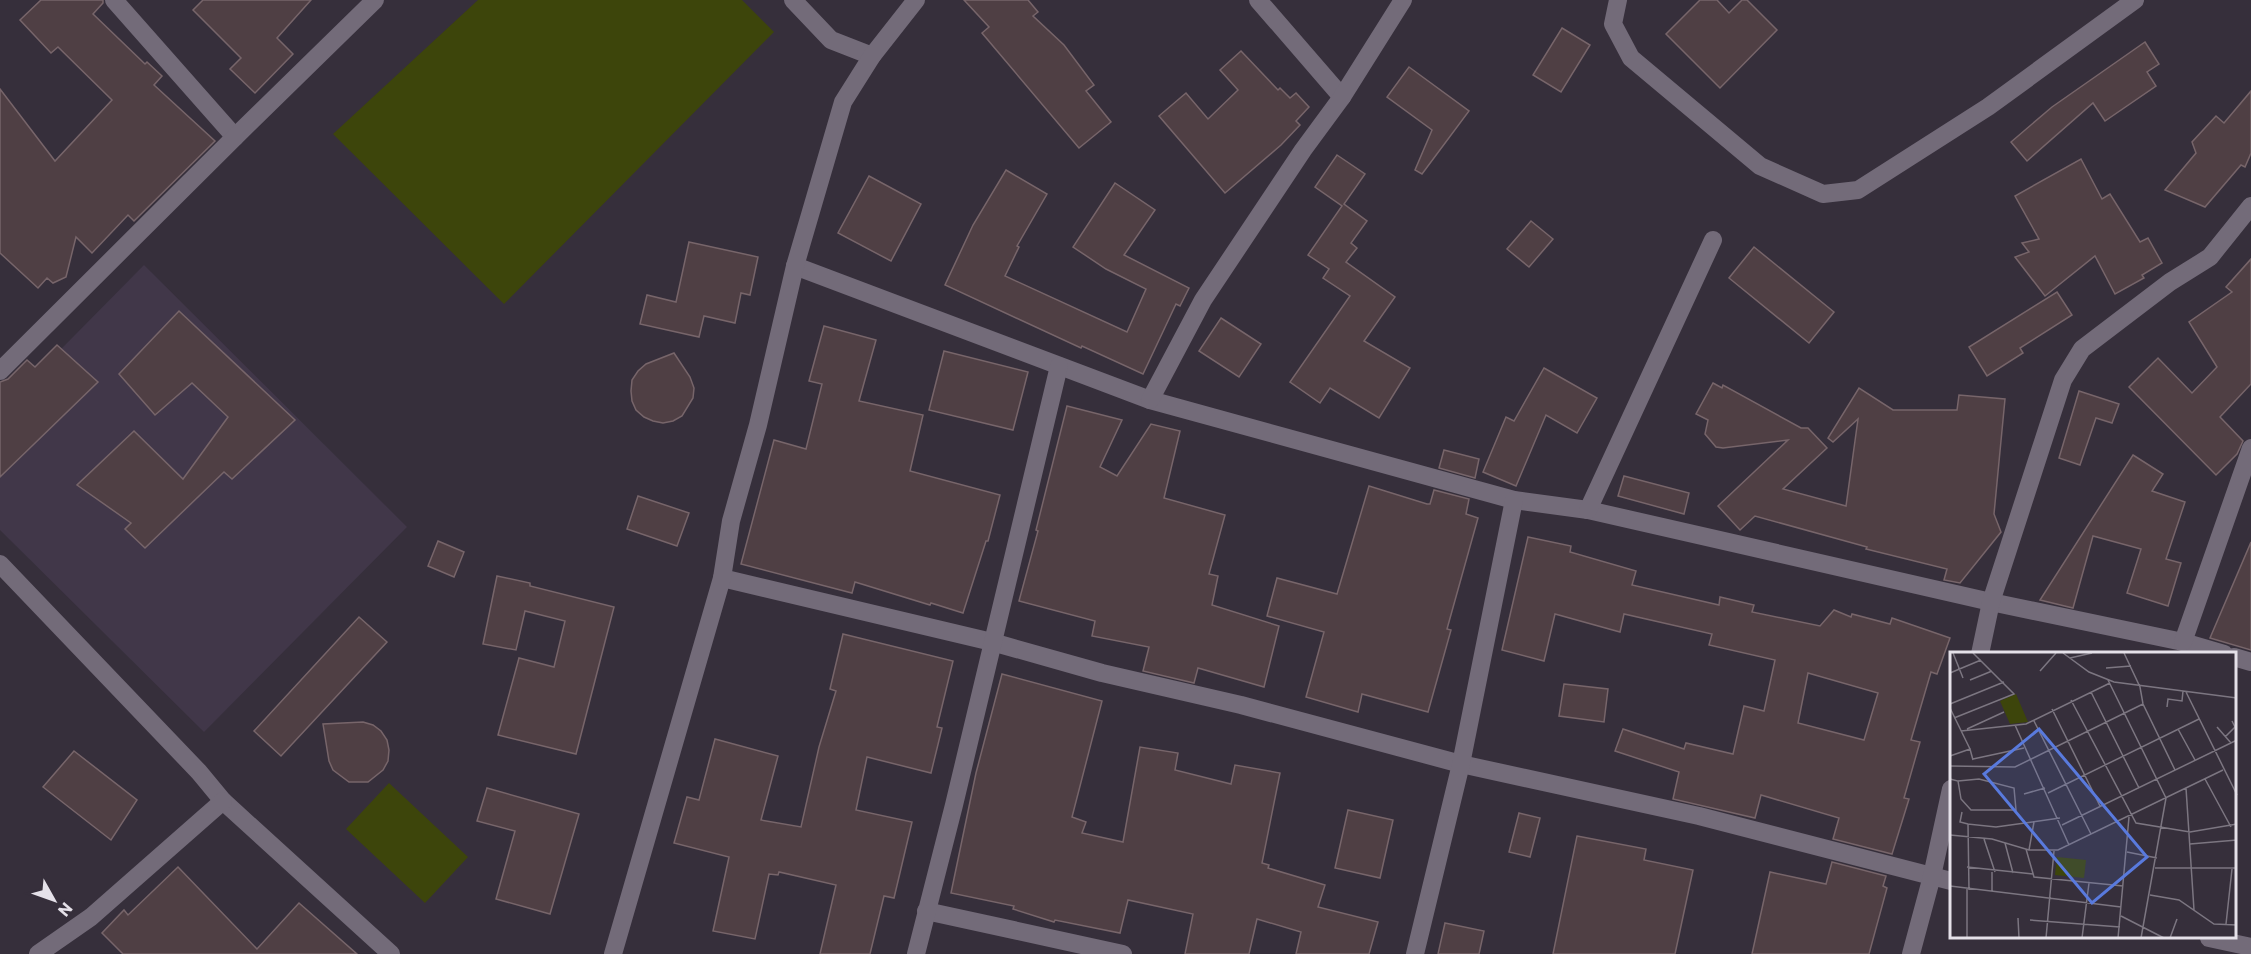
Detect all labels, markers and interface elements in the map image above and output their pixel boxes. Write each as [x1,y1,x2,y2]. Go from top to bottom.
inset map [1950,652,2236,939]
north arrow [24,870,84,930]
text: N [55,899,77,921]

